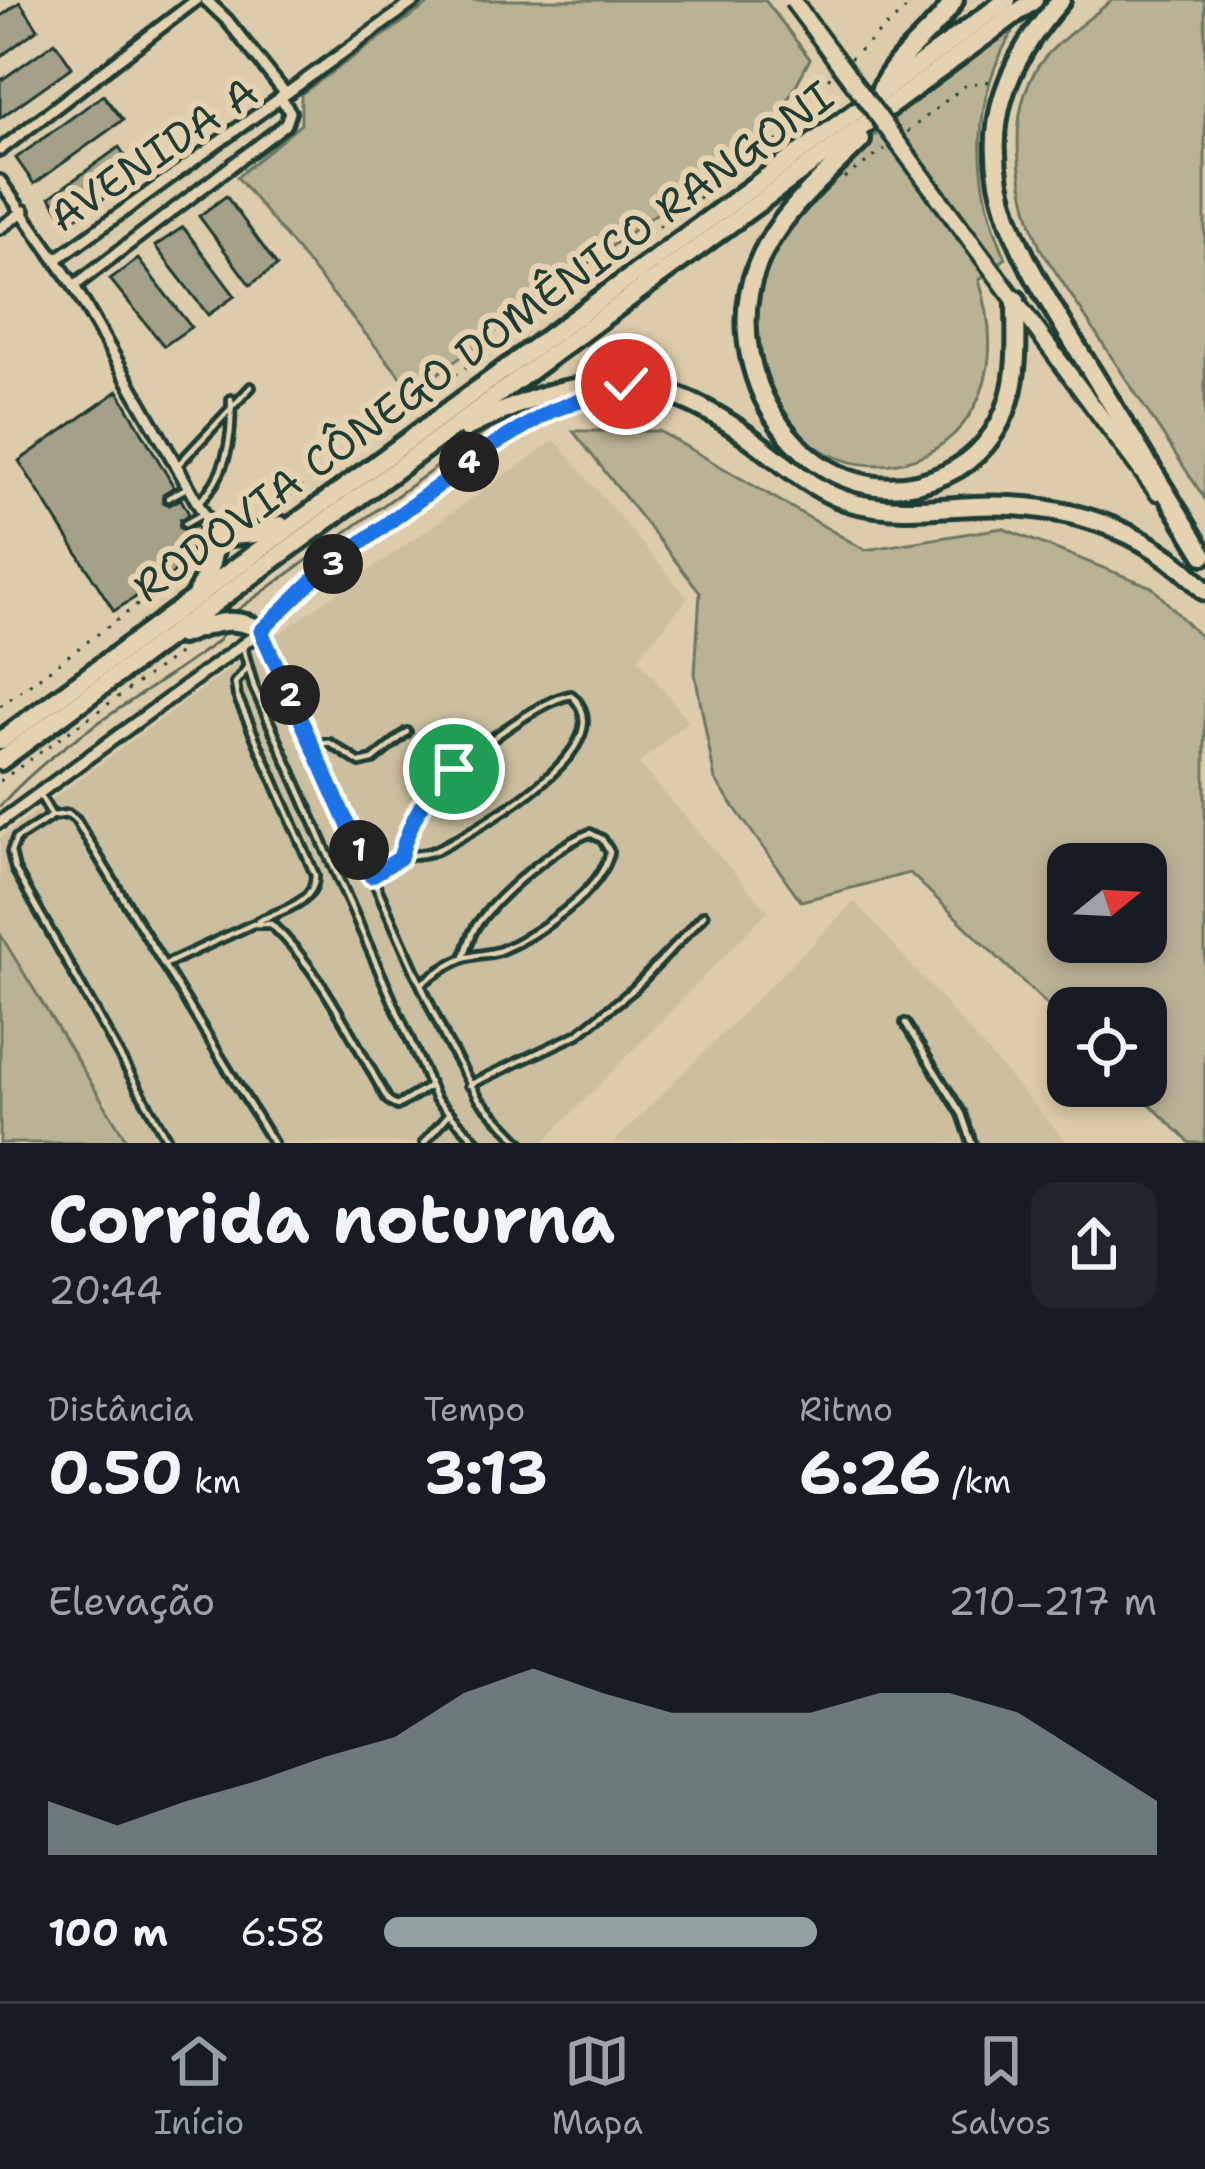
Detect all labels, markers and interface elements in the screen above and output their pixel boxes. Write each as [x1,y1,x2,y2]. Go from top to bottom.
street label: AVENIDA A [38,64,268,244]
street label: RODOVIA CÔNEGO DOMÊNICO RANGONI [122,68,844,614]
pin [575,333,677,435]
icon: check [593,351,659,417]
pin: 4 [439,432,499,492]
text: 4 [457,439,481,484]
pin: 3 [303,534,363,594]
text: 3 [321,541,345,586]
pin: 2 [260,665,320,725]
text: 2 [278,672,302,717]
pin [403,718,505,820]
icon: arrive [421,736,487,802]
pin: 1 [329,820,389,880]
text: 1 [351,827,367,872]
north arrow [1047,843,1167,963]
map controls [1047,843,1167,1107]
button: locate [1047,987,1167,1107]
text: Corrida noturna [48,1175,615,1263]
button: share [1031,1182,1157,1308]
text: 20:44 [48,1264,162,1316]
text: Distância [48,1387,193,1432]
text: Tempo [424,1387,525,1432]
text: Ritmo [799,1387,893,1432]
text: 0.50 [48,1432,183,1512]
text: 3:13 [424,1432,548,1512]
text: 6:26 [799,1432,941,1512]
text: km [183,1459,241,1504]
text: /km [941,1459,1011,1504]
text: Elevação [48,1575,215,1627]
text: 210–217 m [948,1575,1157,1627]
text: 100 m [48,1906,168,1958]
text: 6:58 [240,1906,326,1958]
tab: Início [154,2028,244,2145]
tab: Mapa [552,2028,643,2145]
tab: Salvos [950,2028,1051,2145]

